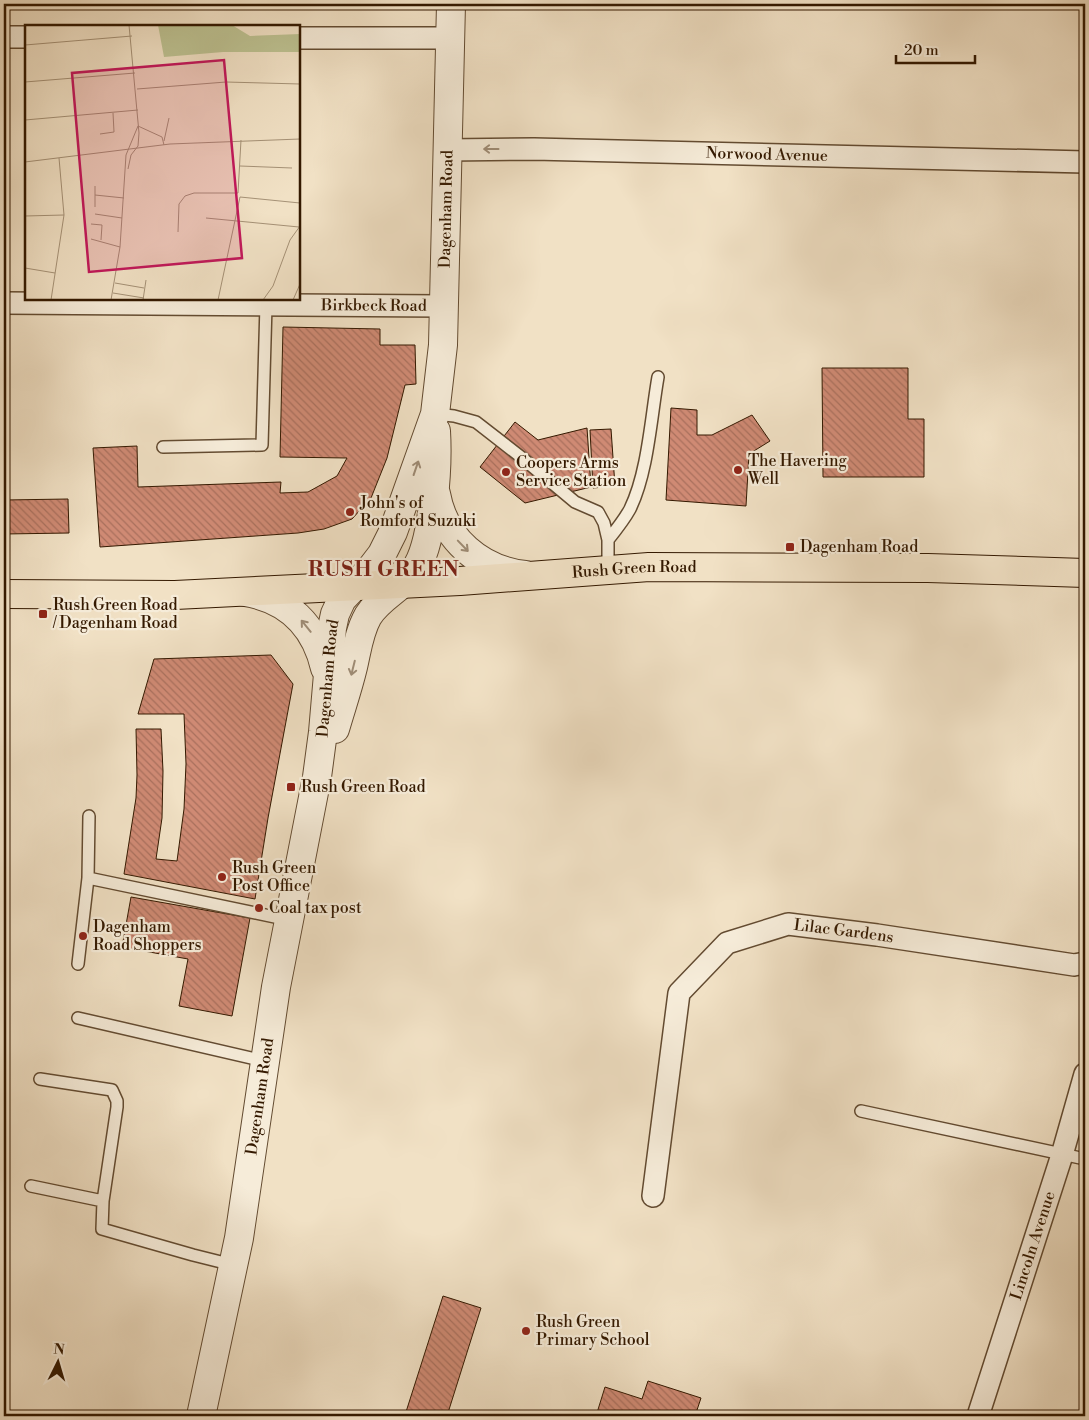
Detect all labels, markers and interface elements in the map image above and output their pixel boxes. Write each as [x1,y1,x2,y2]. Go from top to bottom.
inset map [25,25,300,300]
scale bar [896,32,975,64]
text: 20 m [904,41,939,60]
street label: Norwood Avenue [706,143,828,166]
one-way arrow [483,144,499,154]
street label: Dagenham Road [435,150,458,268]
street label: Birkbeck Road [320,295,427,316]
place label: The Havering Well [747,451,847,489]
place label: Coopers Arms Service Station [516,453,627,491]
one-way arrow [412,461,421,476]
marker: The Havering Well [732,464,744,476]
marker: Coopers Arms Service Station [500,466,512,478]
place label: John's of Romford Suzuki [359,493,476,531]
marker: John's of Romford Suzuki [344,506,356,518]
place label: Dagenham Road [800,537,918,557]
one-way arrow [457,540,469,553]
marker: Dagenham Road [784,541,796,553]
district label: RUSH GREEN [308,557,460,583]
street label: Rush Green Road [571,557,697,583]
place label: Rush Green Road / Dagenham Road [52,595,178,633]
marker: Rush Green Road / Dagenham Road [37,608,49,620]
street label: Dagenham Road [313,617,344,738]
one-way arrow [300,620,311,633]
one-way arrow [347,659,357,675]
place label: Rush Green Road [301,777,426,797]
marker: Rush Green Road [285,781,297,793]
place label: Rush Green Post Office [232,858,317,896]
marker: Rush Green Post Office [216,871,228,883]
place label: Coal tax post [269,898,362,918]
marker: Coal tax post [253,902,265,914]
street label: Lilac Gardens [793,915,895,947]
place label: Dagenham Road Shoppers [93,917,202,955]
marker: Dagenham Road Shoppers [77,930,89,942]
street label: Dagenham Road [241,1037,278,1157]
street label: Lincoln Avenue [1006,1189,1060,1302]
place label: Rush Green Primary School [536,1312,650,1350]
marker: Rush Green Primary School [520,1325,532,1337]
north arrow [32,1338,82,1388]
text: N [53,1341,65,1359]

